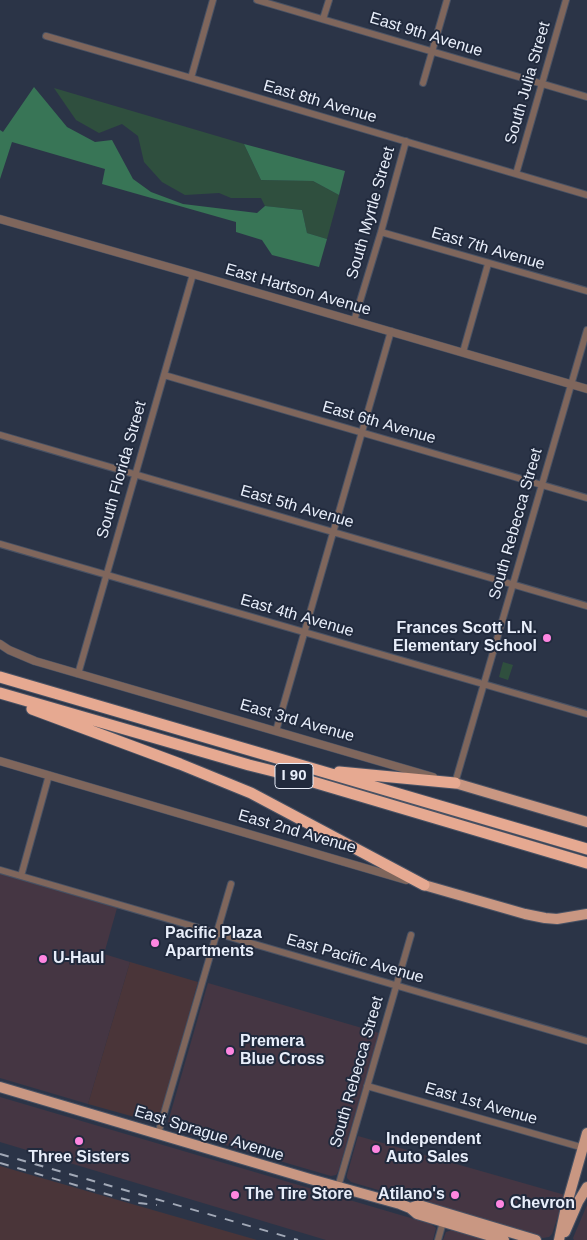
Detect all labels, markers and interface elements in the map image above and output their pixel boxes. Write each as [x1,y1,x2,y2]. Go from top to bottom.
street label: East 9th Avenue [367,9,485,61]
street label: South Julia Street [501,20,555,146]
street label: East 8th Avenue [261,77,379,127]
street label: South Myrtle Street [343,145,399,281]
street label: East 7th Avenue [429,224,547,274]
street label: East Hartson Avenue [223,260,373,320]
street label: East 6th Avenue [320,398,438,448]
street label: South Florida Street [93,399,151,541]
street label: South Rebecca Street [485,446,547,602]
street label: East 5th Avenue [238,482,356,532]
street label: East 4th Avenue [238,591,356,641]
place label: Frances Scott L.N. Elementary School [393,619,537,657]
marker: Frances Scott L.N. Elementary School [541,632,553,644]
street label: East 3rd Avenue [238,696,356,746]
road number: I 90 [275,764,313,788]
street label: East 2nd Avenue [236,806,358,858]
place label: Pacific Plaza Apartments [165,924,262,962]
street label: East Pacific Avenue [284,930,426,988]
marker: Pacific Plaza Apartments [149,937,161,949]
place label: U-Haul [53,949,105,969]
marker: U-Haul [37,953,49,965]
street label: South Rebecca Street [326,994,388,1150]
place label: Premera Blue Cross [240,1032,324,1070]
marker: Premera Blue Cross [224,1045,236,1057]
street label: East 1st Avenue [422,1079,540,1129]
street label: East Sprague Avenue [132,1102,286,1166]
place label: Independent Auto Sales [386,1130,481,1168]
marker: Three Sisters [73,1135,85,1147]
marker: Independent Auto Sales [370,1143,382,1155]
place label: Three Sisters [28,1148,130,1168]
place label: The Tire Store [245,1185,352,1205]
place label: Atilano's [378,1185,445,1205]
marker: The Tire Store [229,1189,241,1201]
marker: Atilano's [449,1189,461,1201]
place label: Chevron [510,1194,575,1214]
marker: Chevron [494,1198,506,1210]

